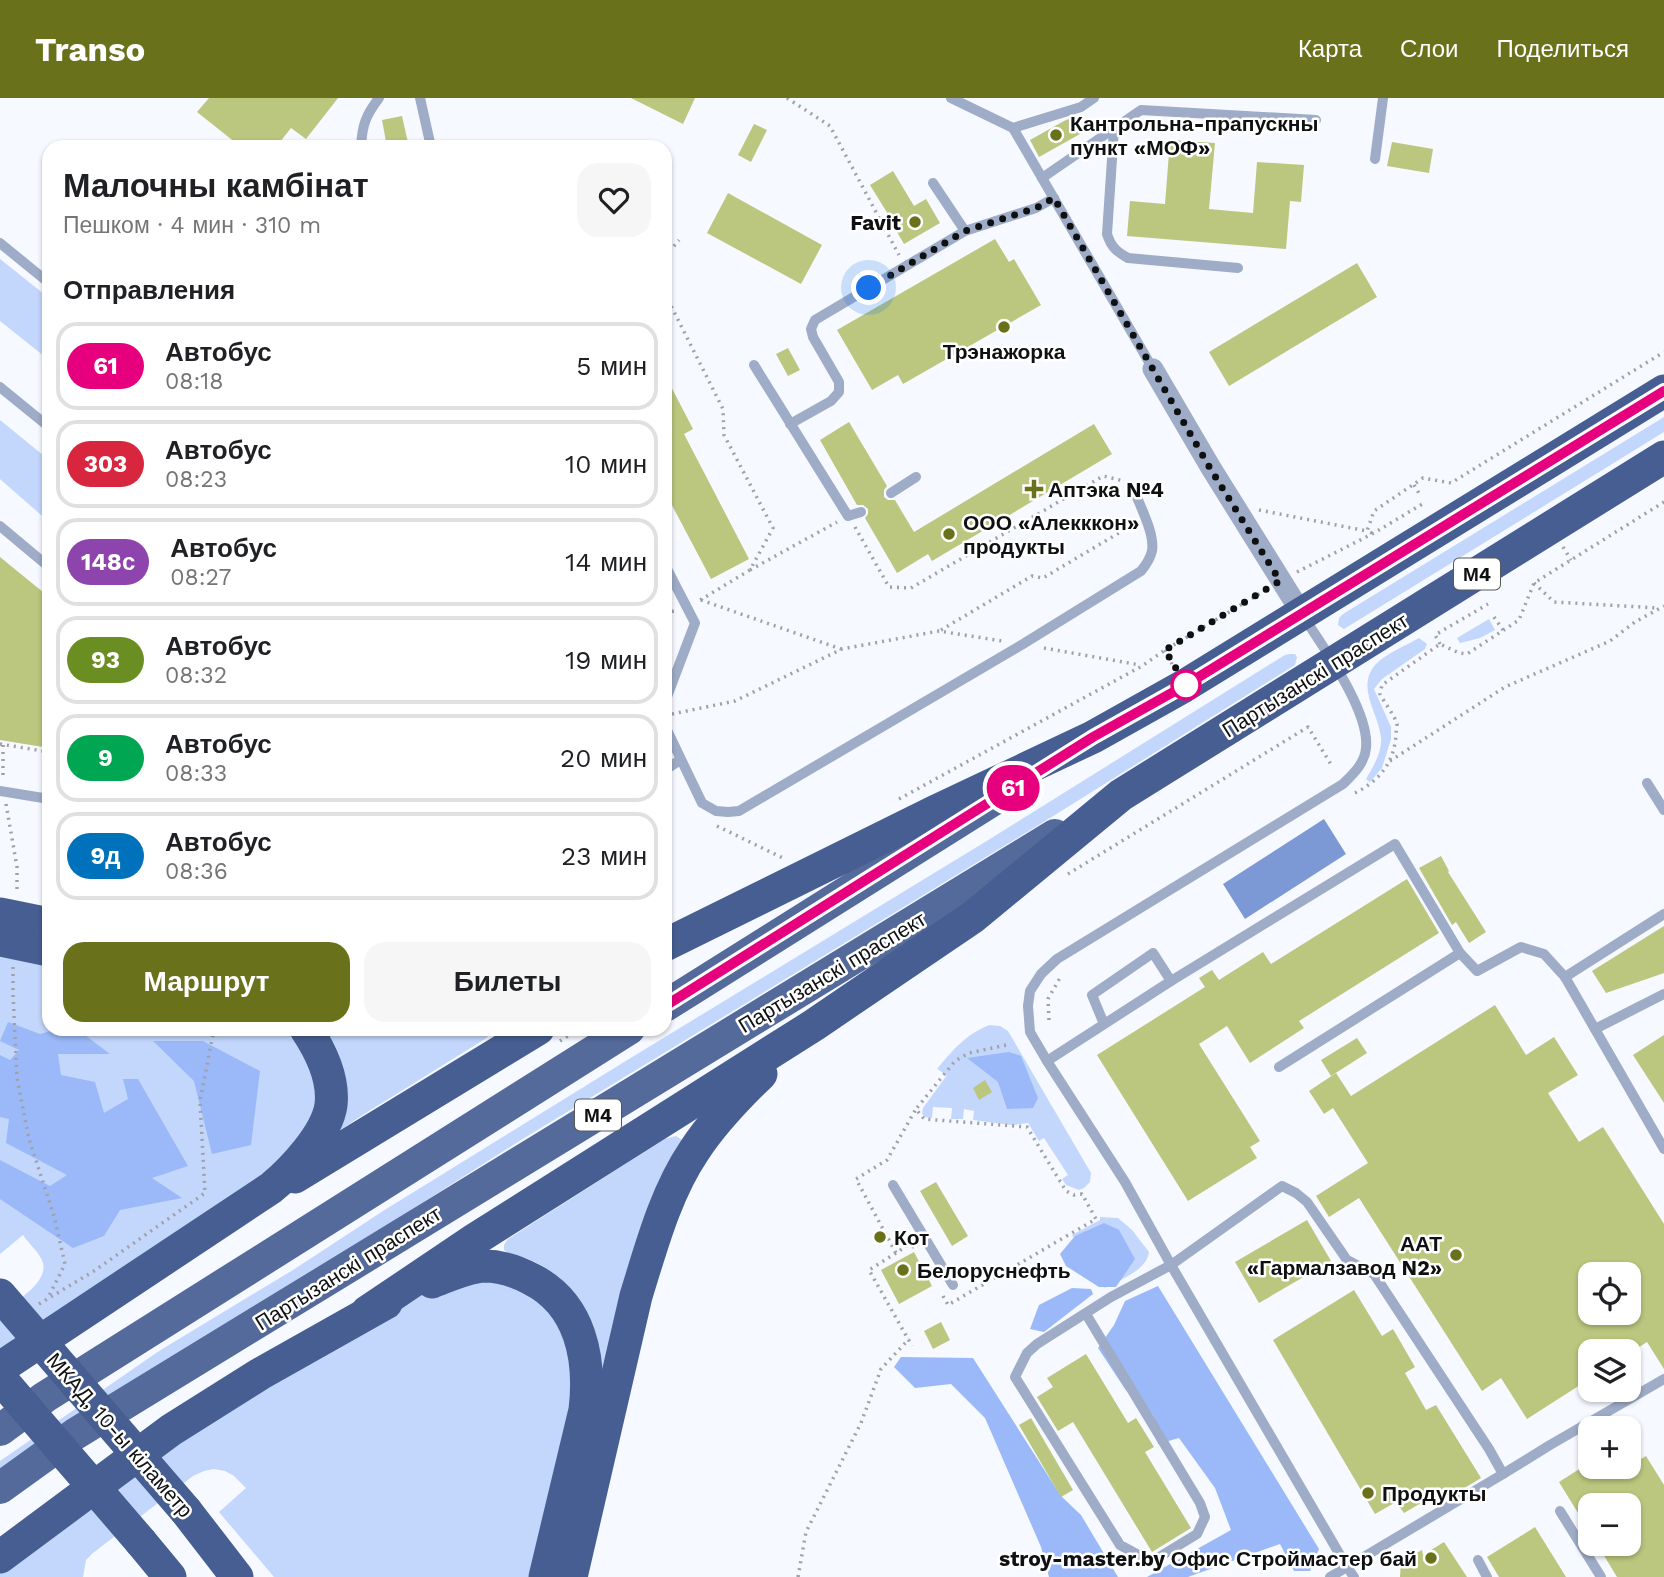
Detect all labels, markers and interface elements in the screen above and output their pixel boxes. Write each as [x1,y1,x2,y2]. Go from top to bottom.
text: Transo [35,30,145,69]
text: Карта [1298,35,1362,63]
text: Слои [1400,35,1458,63]
text: Поделиться [1496,35,1629,63]
place label: Кантрольна-прапускны пункт «МОФ» [1070,111,1318,160]
marker: Кантрольна-прапускны пункт «МОФ» [1048,127,1064,143]
button: heart [577,163,651,237]
text: Малочны камбінат [63,166,369,205]
place label: Favit [850,210,901,235]
text: Пешком · 4 мин · 310 m [63,212,321,239]
marker: Favit [907,214,923,230]
your location [851,270,886,305]
text: Отправления [63,275,235,305]
marker: Трэнажорка [996,319,1012,335]
text: Автобус [165,337,272,367]
place label: Трэнажорка [943,339,1066,364]
text: 5 мин [576,351,647,381]
text: 61 [93,352,118,380]
text: 08:18 [165,368,223,395]
text: Автобус [165,435,272,465]
text: 10 мин [565,449,647,479]
text: 303 [84,450,127,478]
text: 08:23 [165,466,227,493]
place label: Аптэка №4 [1048,477,1164,502]
marker: Аптэка №4 [1026,481,1042,497]
place label: ООО «Алекккон» продукты [963,510,1139,559]
marker: ООО «Алекккон» продукты [941,526,957,542]
text: Автобус [170,533,277,563]
text: 14 мин [565,547,647,577]
text: 148с [81,548,135,576]
road number: М4 [1454,559,1500,589]
text: 08:27 [170,564,231,591]
street label: Партызанскі праспект [1217,607,1413,742]
text: Автобус [165,631,272,661]
text: 19 мин [565,645,647,675]
text: 93 [91,646,120,674]
text: 08:32 [165,662,227,689]
unlabelled marker [1171,670,1201,700]
text: Автобус [165,729,272,759]
text: 20 мин [560,743,647,773]
text: 9 [98,744,113,772]
text: 08:33 [165,760,227,787]
line badge: 61 [982,765,1044,811]
text: 61 [1001,774,1025,802]
text: Автобус [165,827,272,857]
text: 23 мин [561,841,647,871]
text: 9д [90,842,121,870]
text: 08:36 [165,858,228,885]
street label: Партызанскі праспект [734,906,931,1038]
button: Маршрут [63,942,350,1022]
button: Билеты [364,942,651,1022]
road number: М4 [575,1099,621,1130]
street label: Партызанскі праспект [250,1200,446,1335]
place label: Кот [894,1225,929,1250]
marker: Кот [872,1229,888,1245]
place label: ААТ «Гармалзавод N2» [1247,1231,1442,1280]
marker: ААТ «Гармалзавод N2» [1448,1247,1464,1263]
place label: Белоруснефть [917,1258,1071,1283]
marker: Белоруснефть [895,1262,911,1278]
map controls [1578,1262,1641,1556]
button: locate [1578,1262,1641,1325]
button: layers [1578,1339,1641,1402]
street label: МКАД, 10-ы кіламетр [42,1348,198,1522]
button: + [1578,1416,1641,1479]
place label: Продукты [1382,1481,1486,1506]
marker: Продукты [1360,1485,1376,1501]
button: − [1578,1493,1641,1556]
place label: stroy-master.by Офис Строймастер бай [999,1546,1417,1571]
marker: stroy-master.by Офис Строймастер бай [1423,1550,1439,1566]

